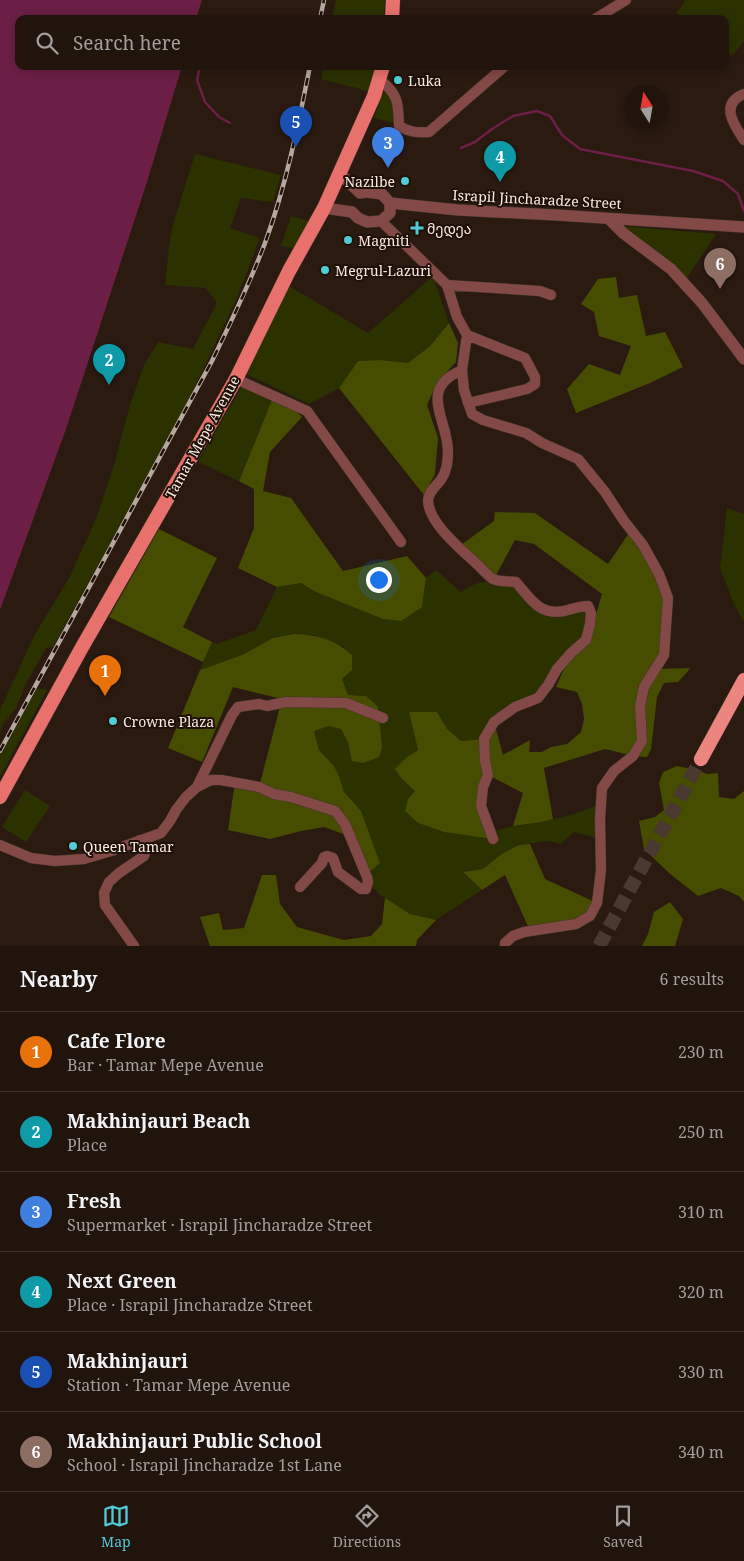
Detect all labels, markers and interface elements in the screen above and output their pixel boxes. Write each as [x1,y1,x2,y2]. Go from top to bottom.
search box [15,15,729,70]
icon: search [33,29,61,57]
text: Search here [73,30,181,56]
place label: Luka [408,71,442,90]
marker: Luka [392,74,404,86]
north arrow [624,85,669,130]
pin: 5 [280,106,312,147]
pin: 3 [372,127,404,168]
pin: 4 [484,141,516,182]
place label: Nazilbe [344,172,395,191]
marker: Nazilbe [399,175,411,187]
street label: Israpil Jincharadze Street [452,185,622,213]
place label: მედეა [427,219,471,238]
marker: მედეა [411,222,423,234]
place label: Magniti [358,231,410,250]
marker: Magniti [342,234,354,246]
pin: 6 [704,248,736,289]
place label: Megrul-Lazuri [335,261,432,280]
marker: Megrul-Lazuri [319,264,331,276]
pin: 2 [93,344,125,385]
street label: Tamar Mepe Avenue [160,372,244,502]
your location [366,567,392,593]
pin: 1 [89,655,121,696]
place label: Crowne Plaza [123,712,214,731]
marker: Crowne Plaza [107,715,119,727]
place label: Queen Tamar [83,837,174,856]
marker: Queen Tamar [67,840,79,852]
text: Nearby [20,965,98,993]
text: 6 results [660,968,724,990]
text: Cafe Flore [67,1028,166,1054]
text: 1 [31,1041,41,1063]
text: 230 m [678,1041,724,1063]
text: Bar · Tamar Mepe Avenue [67,1054,264,1076]
text: Makhinjauri Beach [67,1108,251,1134]
text: 2 [31,1121,41,1143]
text: 250 m [678,1121,724,1143]
text: Place [67,1134,107,1156]
text: Fresh [67,1188,121,1214]
text: 3 [31,1201,41,1223]
text: 310 m [678,1201,724,1223]
text: Supermarket · Israpil Jincharadze Street [67,1214,372,1236]
text: Next Green [67,1268,177,1294]
text: 4 [31,1281,41,1303]
text: 320 m [678,1281,724,1303]
text: Place · Israpil Jincharadze Street [67,1294,313,1316]
text: Makhinjauri [67,1348,188,1374]
text: 5 [31,1361,41,1383]
text: 330 m [678,1361,724,1383]
text: Station · Tamar Mepe Avenue [67,1374,290,1396]
text: Makhinjauri Public School [67,1428,322,1454]
text: 6 [31,1441,41,1463]
text: 340 m [678,1441,724,1463]
text: School · Israpil Jincharadze 1st Lane [67,1454,342,1476]
tab: Map [101,1502,131,1551]
tab: Directions [333,1502,401,1551]
tab: Saved [603,1502,643,1551]

